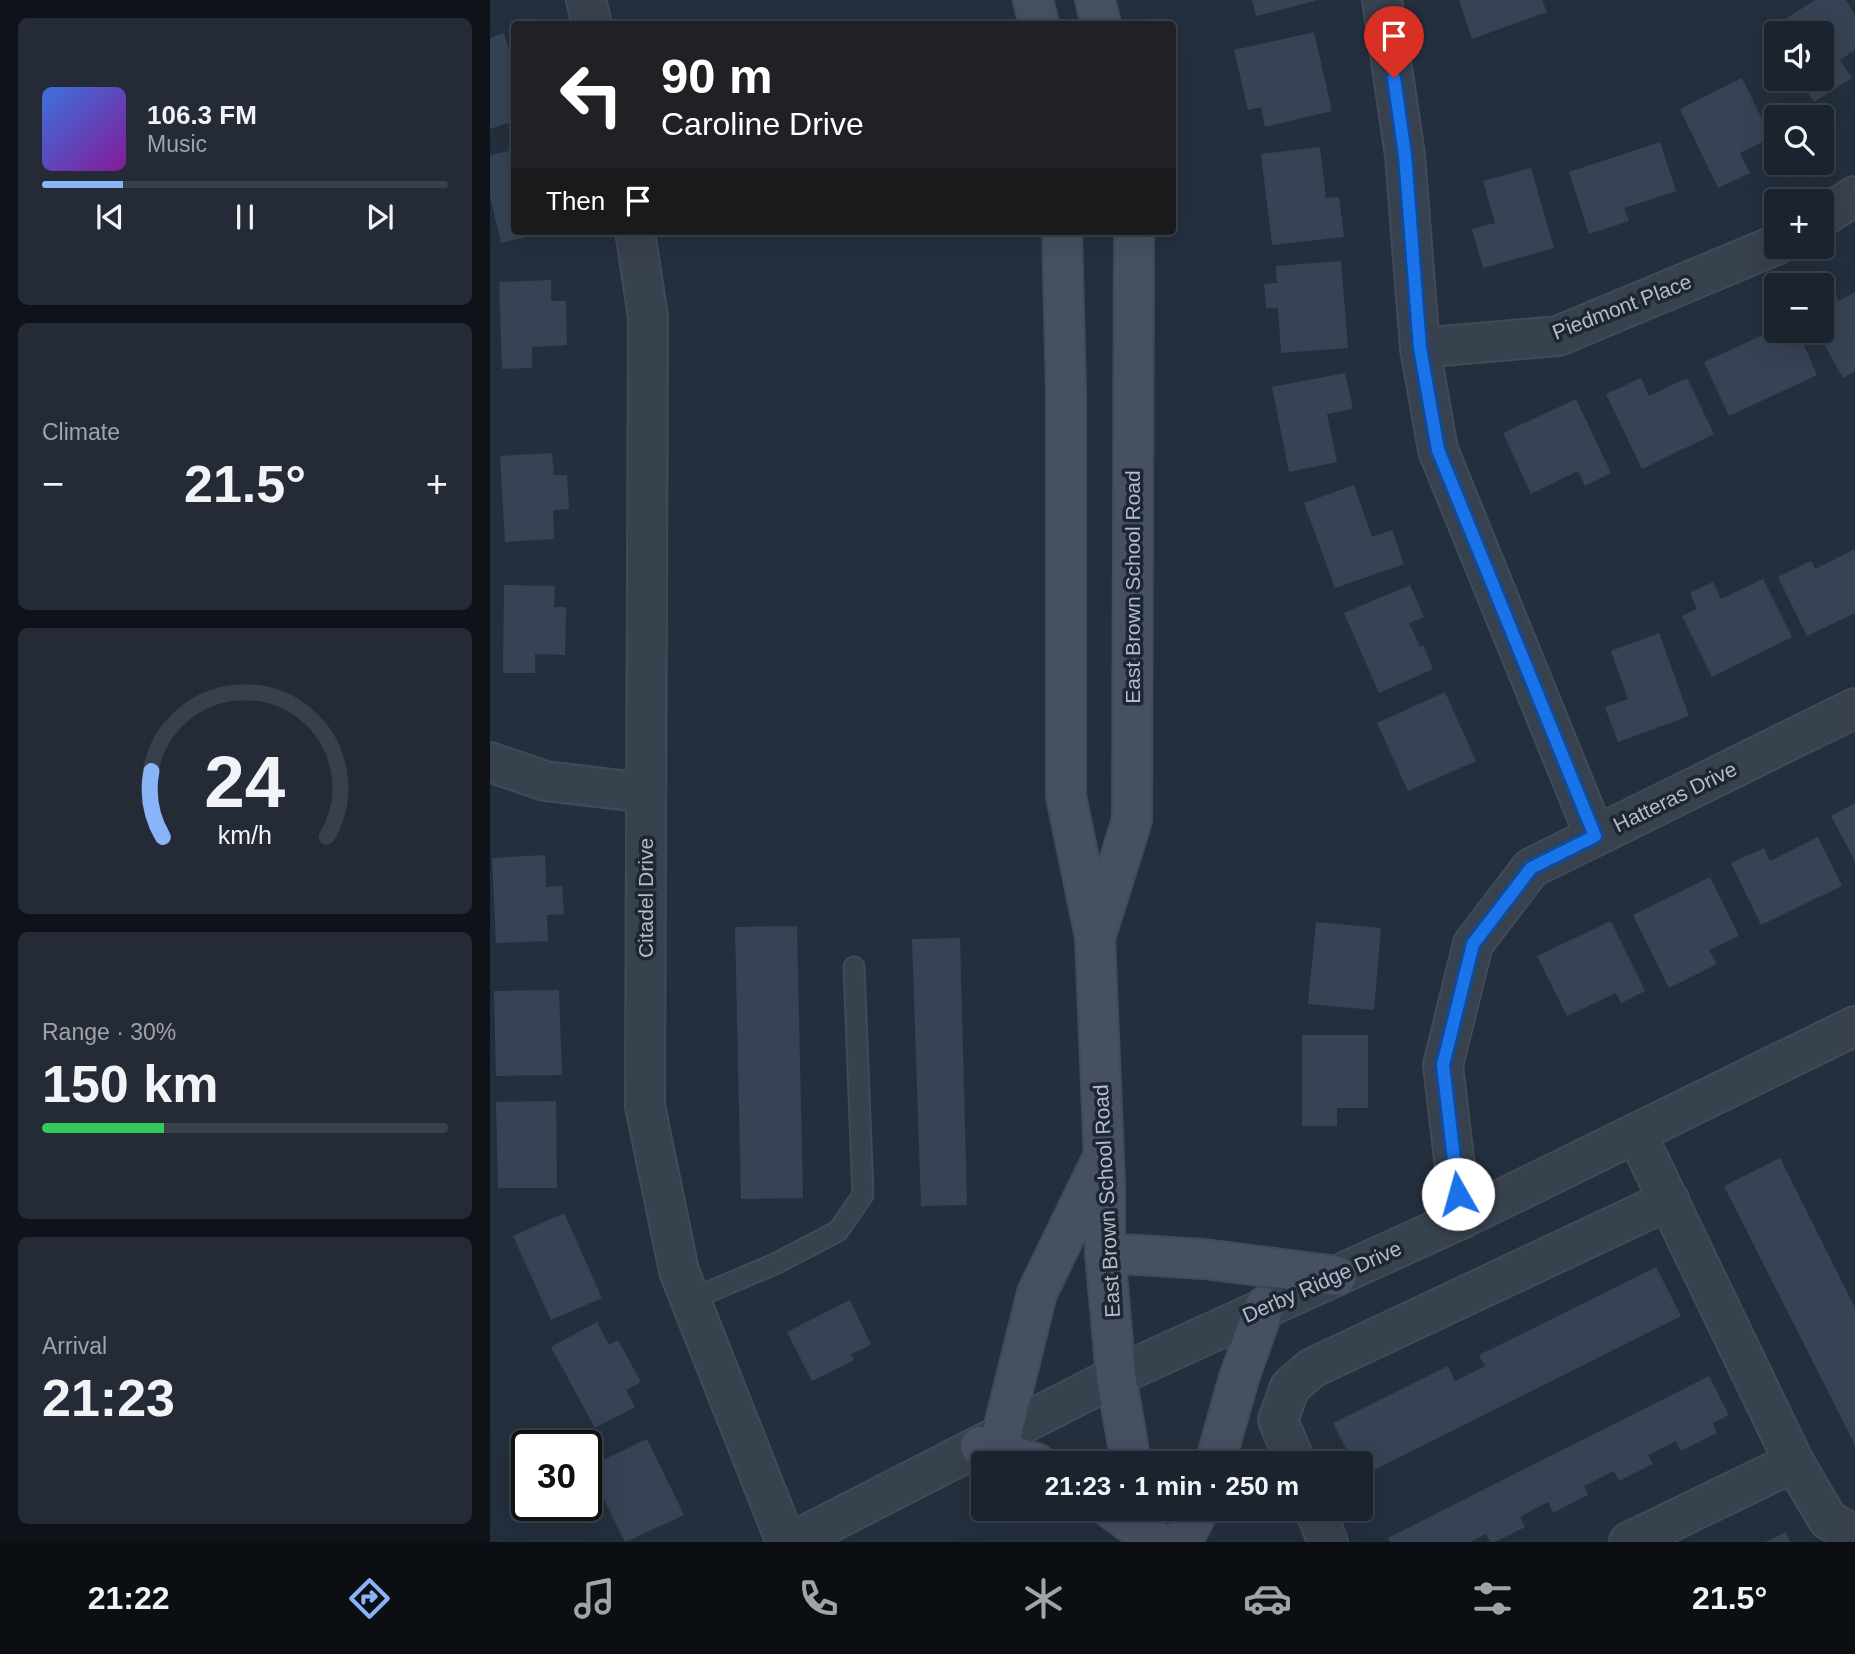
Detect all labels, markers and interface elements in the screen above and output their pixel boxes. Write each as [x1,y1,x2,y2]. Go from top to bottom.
pin [1364,6,1424,78]
icon: arrive [1375,17,1413,55]
map controls [1764,21,1834,343]
button: sound [1764,21,1834,91]
icon: left [546,49,637,140]
text: 90 m [661,49,773,103]
text: 106.3 FM [147,100,257,130]
button: search [1764,105,1834,175]
text: Caroline Drive [661,106,864,142]
text: Music [147,131,207,157]
icon: arrive [619,182,657,220]
text: Then [546,186,605,216]
button: + [1764,189,1834,259]
icon: previous [91,198,129,236]
icon: pause [226,198,264,236]
icon: next [361,198,399,236]
street label: Piedmont Place [1549,269,1695,344]
button: − [1764,273,1834,343]
text: Climate [42,419,120,445]
text: 21.5° [184,455,306,513]
text: − [42,463,64,505]
text: + [426,463,448,505]
street label: East Brown School Road [1121,470,1144,704]
text: 24 [205,741,286,822]
street label: Hatteras Drive [1609,757,1740,836]
text: km/h [218,821,272,849]
street label: Citadel Drive [634,838,657,958]
text: Range · 30% [42,1019,176,1045]
text: 150 km [42,1055,218,1113]
street label: East Brown School Road [1089,1084,1124,1318]
position arrow [1421,1157,1495,1231]
street label: Derby Ridge Drive [1239,1236,1405,1327]
text: Arrival [42,1333,107,1359]
text: 21:23 [42,1369,175,1427]
speed limit sign: 30 [511,1430,602,1521]
text: 21:23 · 1 min · 250 m [1045,1471,1299,1501]
icon: directions [345,1574,394,1623]
icon: music [570,1574,619,1623]
icon: phone [794,1574,843,1623]
icon: climate [1019,1574,1068,1623]
icon: car [1243,1574,1292,1623]
icon: filters [1468,1574,1517,1623]
text: 21:22 [88,1580,170,1616]
text: 21.5° [1692,1580,1767,1616]

